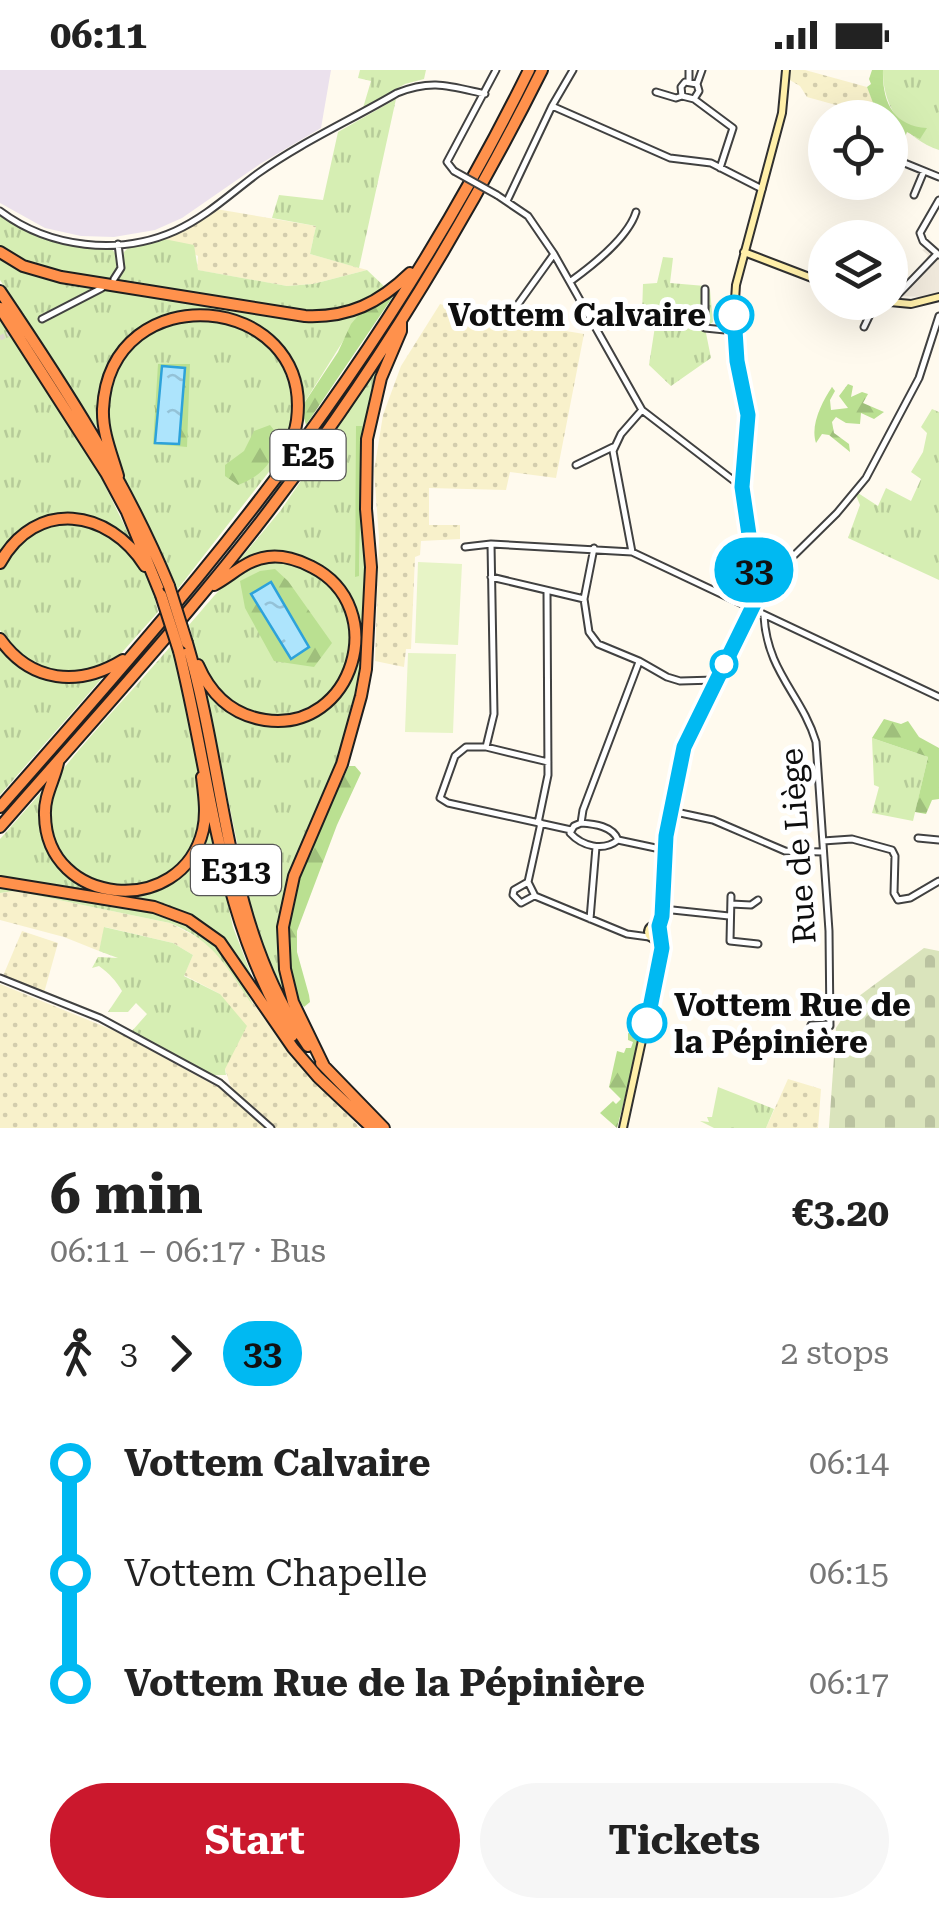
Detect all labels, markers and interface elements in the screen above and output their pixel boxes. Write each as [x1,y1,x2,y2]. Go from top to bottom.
text: 06:11 [50,13,147,57]
map controls [808,100,908,320]
button: locate [808,100,908,200]
button: layers [808,220,908,320]
place label: Vottem Calvaire [448,296,706,334]
marker: Vottem Calvaire [715,296,753,334]
road number: E25 [270,430,346,480]
line badge: 33 [709,538,799,602]
text: 33 [734,550,774,591]
unlabelled marker [711,651,737,677]
street label: Rue de Liège [772,747,824,945]
road number: E313 [191,845,281,895]
place label: Vottem Rue de la Pépinière [674,986,911,1061]
marker: Vottem Rue de la Pépinière [628,1004,666,1042]
text: 6 min [50,1162,203,1226]
text: €3.20 [792,1191,889,1235]
text: 06:11 – 06:17 · Bus [50,1232,326,1270]
icon: walk [50,1326,105,1381]
icon: forward [153,1326,208,1381]
text: 33 [243,1333,282,1374]
text: 3 [120,1334,138,1372]
text: 2 stops [780,1334,889,1372]
text: Vottem Calvaire [124,1441,431,1485]
text: 06:14 [809,1444,889,1482]
text: Vottem Chapelle [124,1551,427,1595]
text: 06:15 [809,1554,889,1592]
text: Vottem Rue de la Pépinière [124,1661,645,1705]
text: 06:17 [809,1664,889,1702]
button: Start [50,1783,460,1898]
button: Tickets [480,1783,889,1898]

